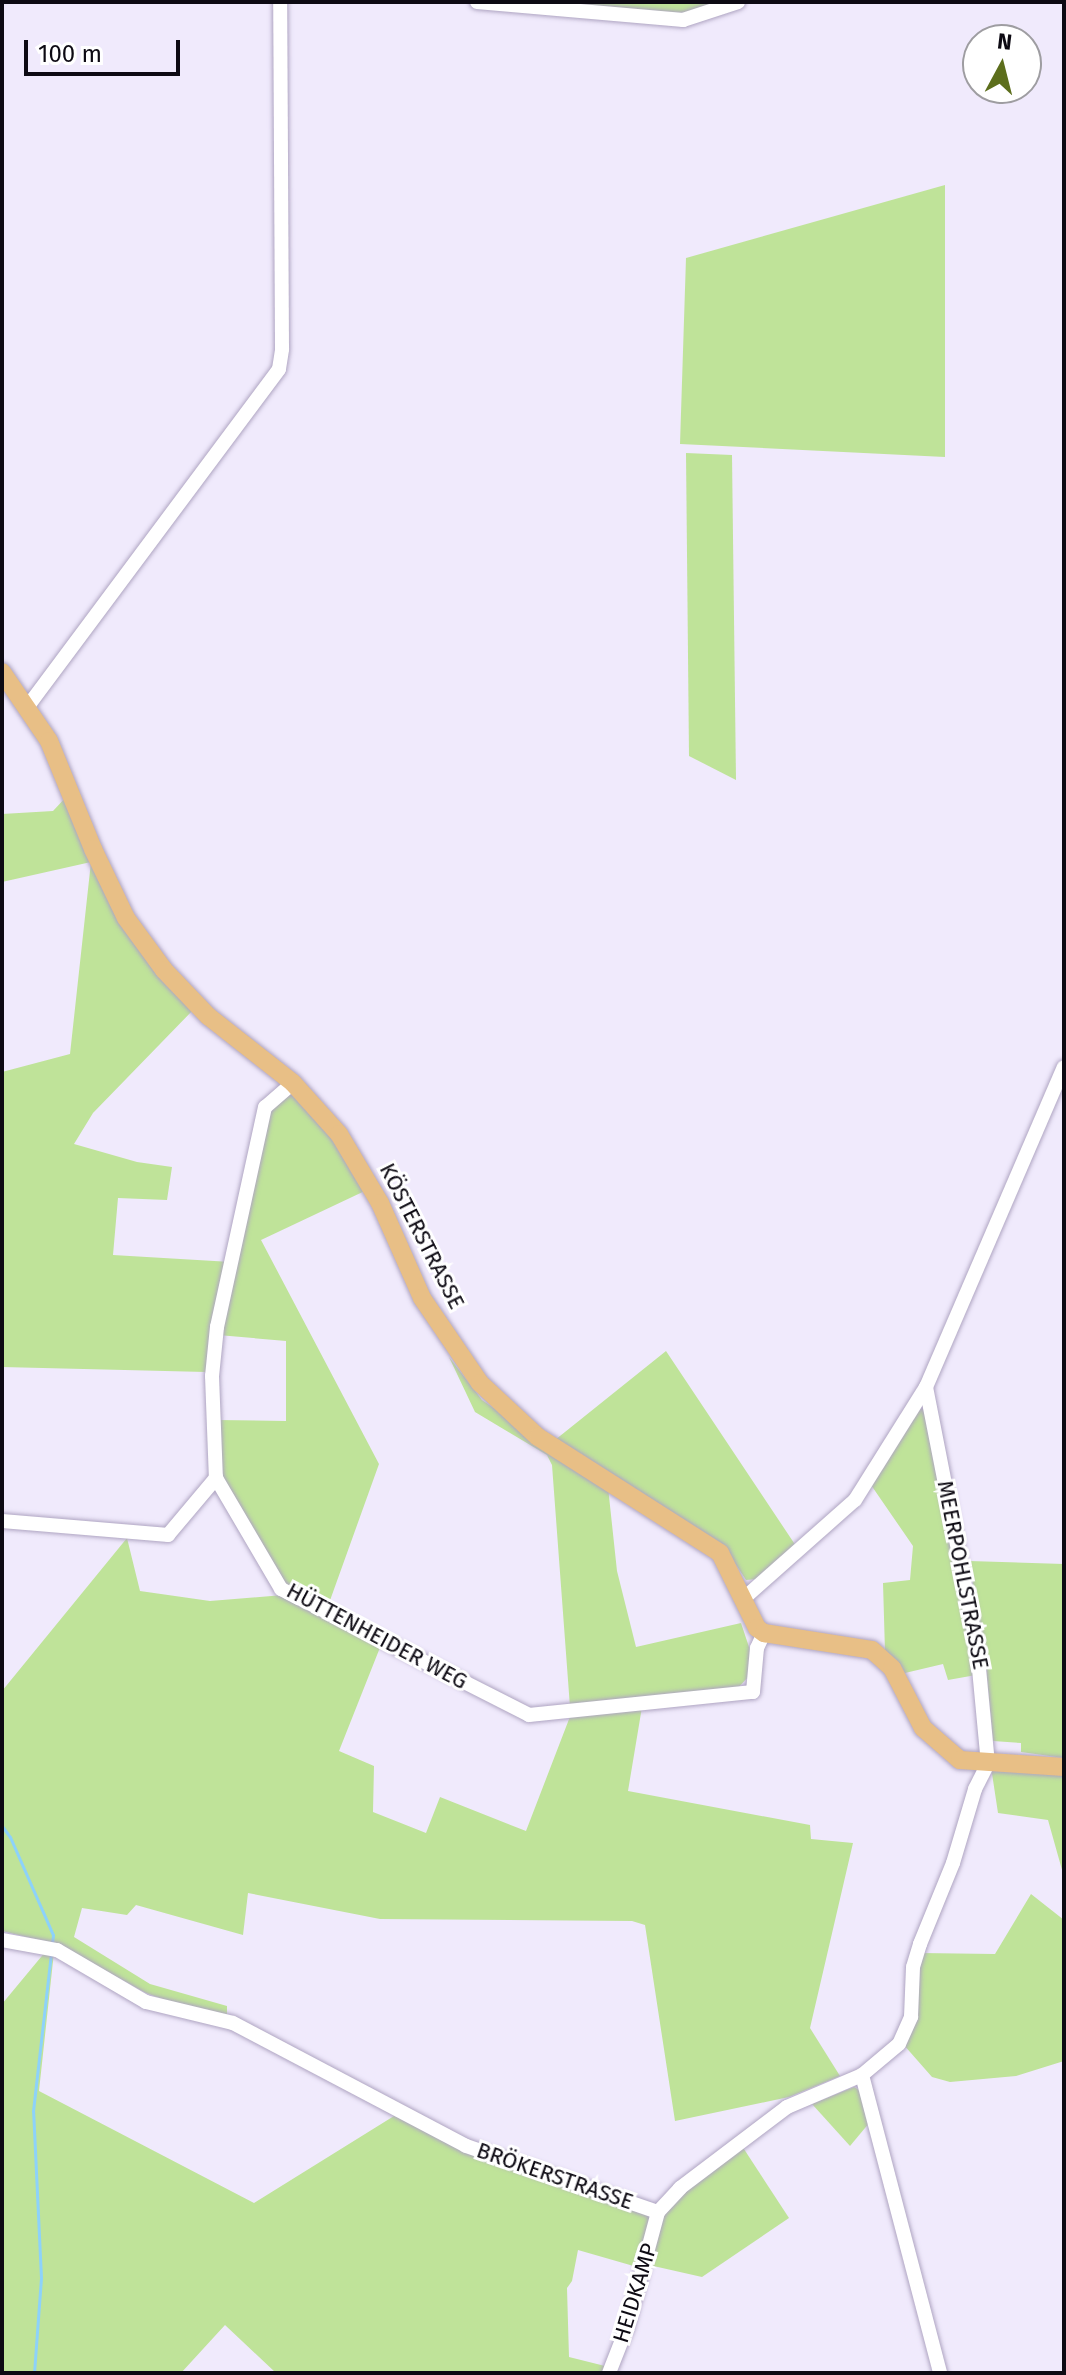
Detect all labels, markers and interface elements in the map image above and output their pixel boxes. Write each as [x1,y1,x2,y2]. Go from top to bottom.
scale bar [28,24,184,74]
north arrow [962,24,1042,104]
text: N [996,27,1014,56]
text: 100 m [38,40,102,68]
street label: KÖSTERSTRASSE [374,1159,470,1313]
street label: MEERPOHLSTRASSE [932,1478,994,1672]
street label: HÜTTENHEIDER WEG [282,1577,472,1695]
street label: BRÖKERSTRASSE [473,2137,637,2215]
street label: HEIDKAMP [607,2240,663,2346]

